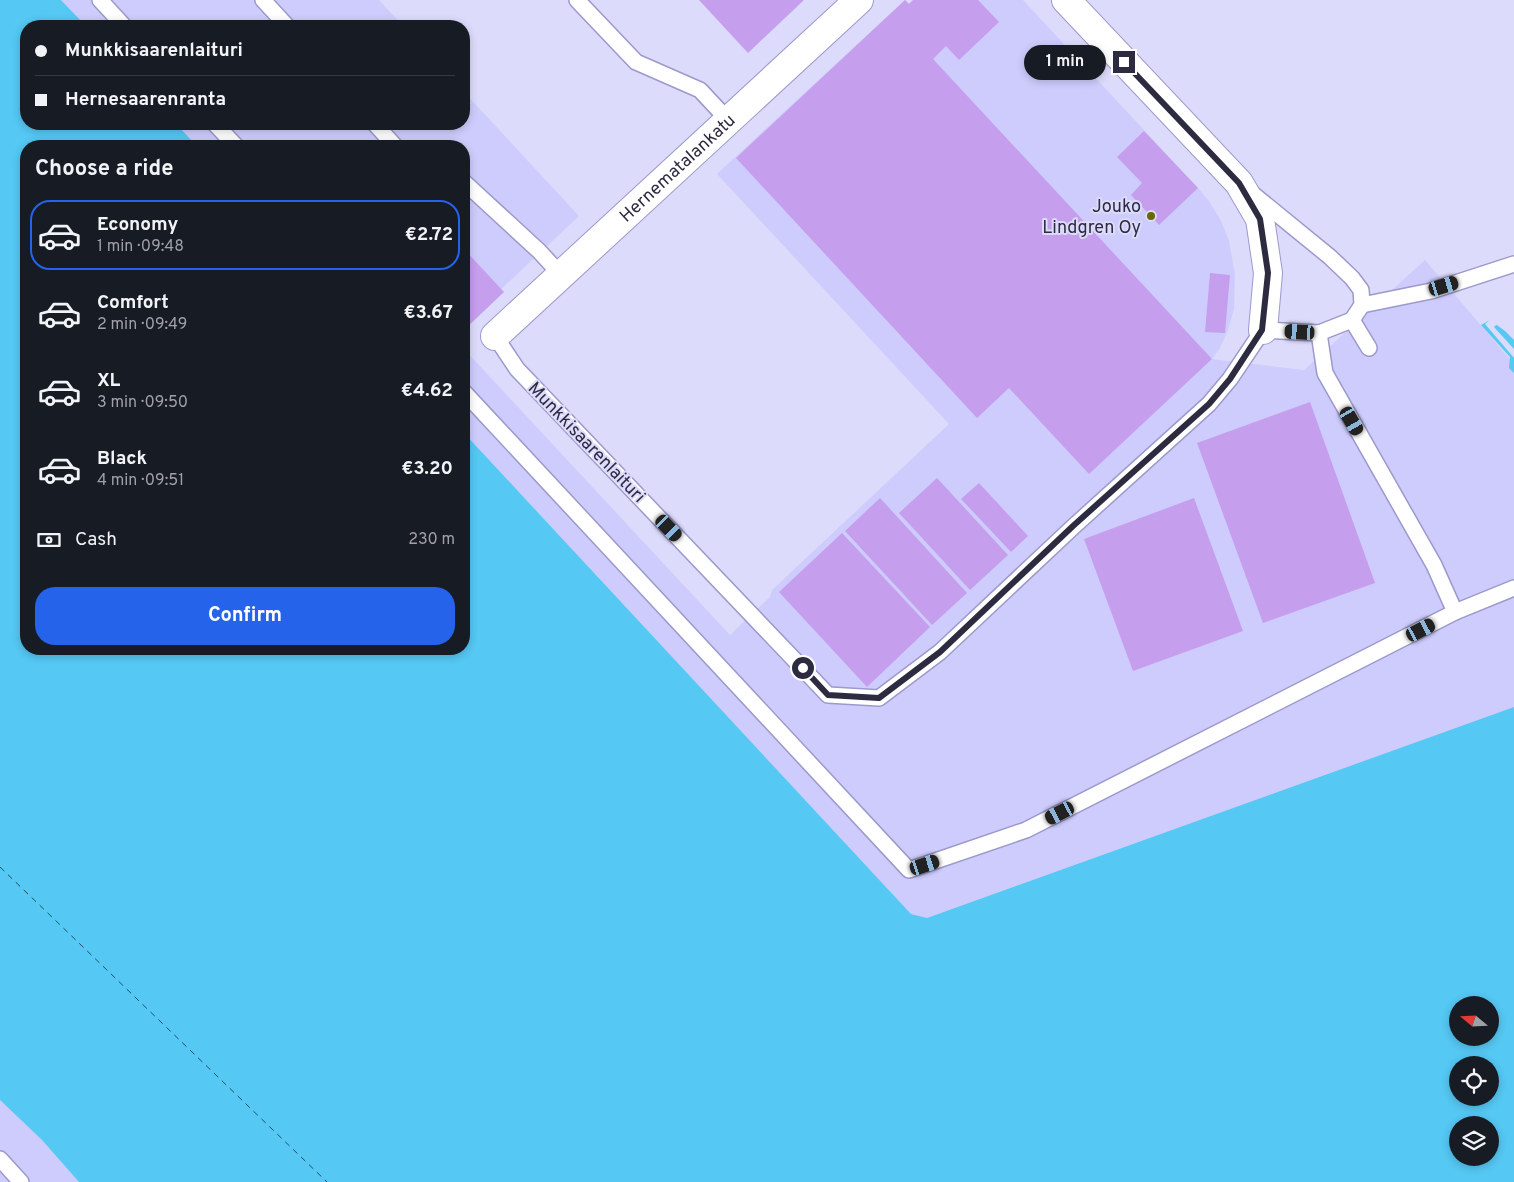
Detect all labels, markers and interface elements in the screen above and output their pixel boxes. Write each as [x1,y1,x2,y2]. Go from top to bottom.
text: Munkkisaarenlaituri [65,39,243,63]
callout: 1 min [1024,44,1106,80]
route end [1113,51,1135,73]
text: 1 min [1046,52,1084,72]
text: Hernesaarenranta [65,88,226,112]
street label: Hernematalankatu [615,110,741,228]
text: Choose a ride [35,156,173,183]
place label: Jouko Lindgren Oy [1042,196,1141,240]
marker: Jouko Lindgren Oy [1145,210,1157,222]
icon: car [37,213,82,258]
text: Economy [97,213,178,237]
text: €2.72 [405,223,453,247]
text: 1 min · 09:48 [97,237,184,257]
car [1427,274,1460,298]
icon: car [37,291,82,336]
text: Comfort [97,291,169,315]
text: €3.67 [403,301,453,325]
text: 2 min · 09:49 [97,315,187,335]
car [1284,324,1315,340]
icon: car [37,369,82,414]
text: XL [97,369,120,393]
street label: Munkkisaarenlaituri [522,378,650,508]
text: €4.62 [401,379,453,403]
text: 3 min · 09:50 [97,393,188,413]
car [1338,404,1365,438]
icon: car [37,447,82,492]
text: Black [97,447,147,471]
text: €3.20 [401,457,453,481]
text: 4 min · 09:51 [97,471,184,491]
car [653,512,684,544]
icon: cash [35,526,63,554]
text: Cash [75,528,117,552]
text: 230 m [408,530,455,550]
button: Confirm [35,587,455,645]
car [1404,617,1437,643]
route start [792,657,814,679]
car [1043,800,1076,826]
car [908,853,941,877]
north arrow [1449,996,1499,1046]
map controls [1449,996,1499,1166]
button: locate [1449,1056,1499,1106]
button: layers [1449,1116,1499,1166]

